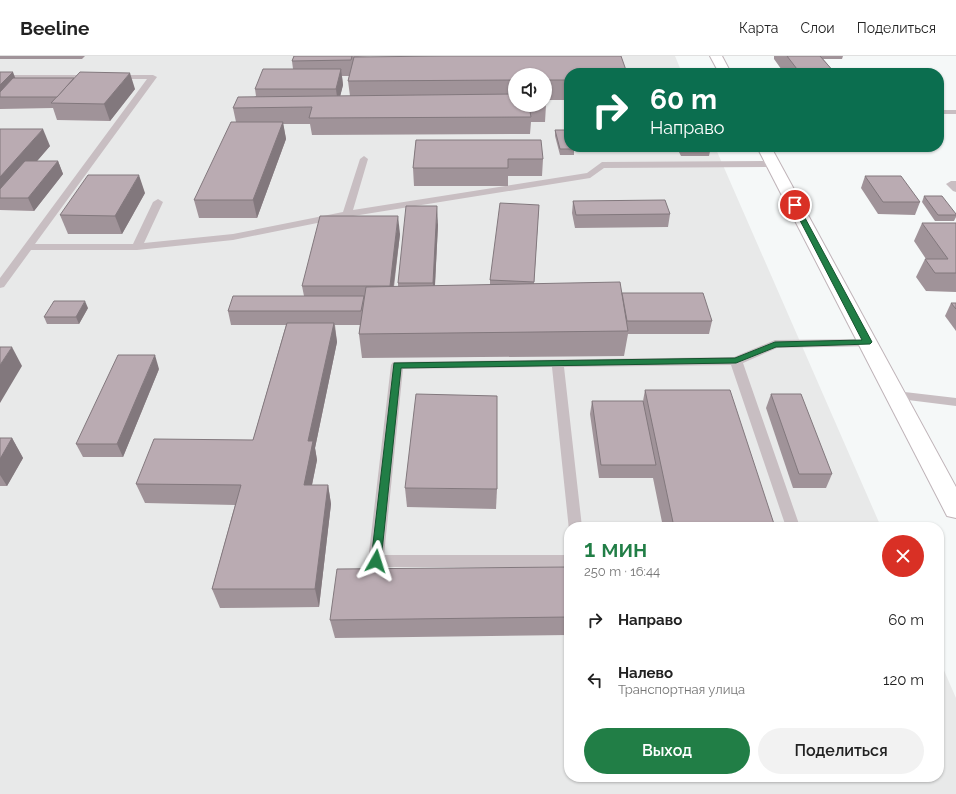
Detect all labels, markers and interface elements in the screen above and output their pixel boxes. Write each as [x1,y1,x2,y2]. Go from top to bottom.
text: Beeline [20,17,89,39]
text: Карта [739,20,778,36]
text: Слои [800,20,835,36]
text: Поделиться [857,20,936,36]
map controls [508,68,552,112]
button: sound [508,68,552,112]
text: 60 m [650,83,717,116]
icon: right [584,84,636,136]
text: Направо [650,117,724,138]
pin [778,188,812,222]
icon: arrive [784,194,806,216]
text: 1 мин [584,534,647,563]
button: close [882,535,924,577]
position arrow [355,540,397,582]
text: 250 m · 16:44 [584,564,660,579]
icon: right [584,609,606,631]
text: Направо [618,611,682,629]
text: 60 m [888,611,924,629]
text: Налево [618,664,673,682]
icon: left [584,669,606,691]
text: 120 m [883,671,924,689]
text: Транспортная улица [618,682,745,697]
button: Выход [584,728,750,774]
button: Поделиться [758,728,924,774]

